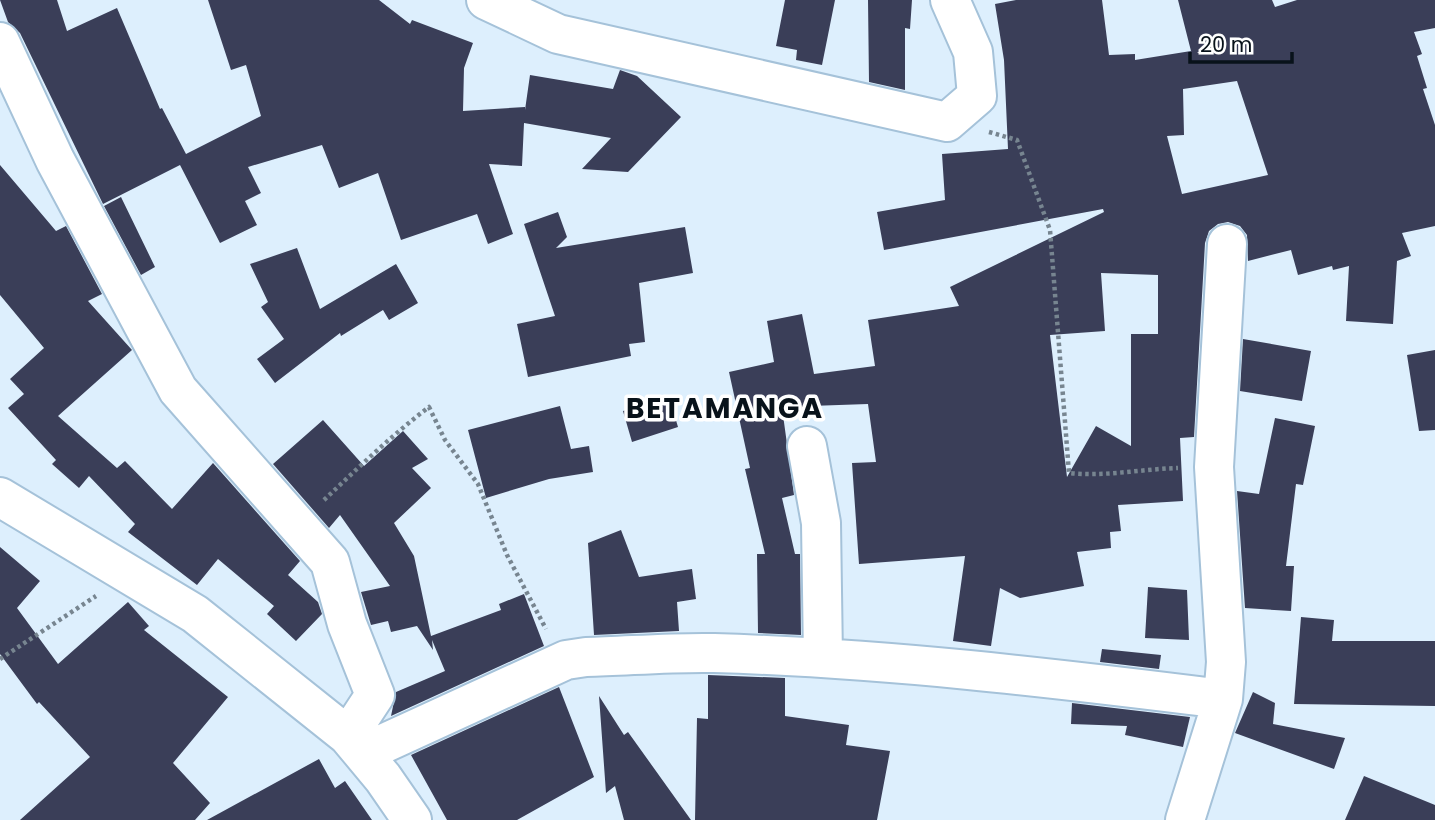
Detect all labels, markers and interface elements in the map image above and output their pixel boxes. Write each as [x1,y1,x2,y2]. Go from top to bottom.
scale bar [1190,21,1292,65]
text: 20 m [1200,30,1253,59]
district label: BETAMANGA [626,389,824,428]

